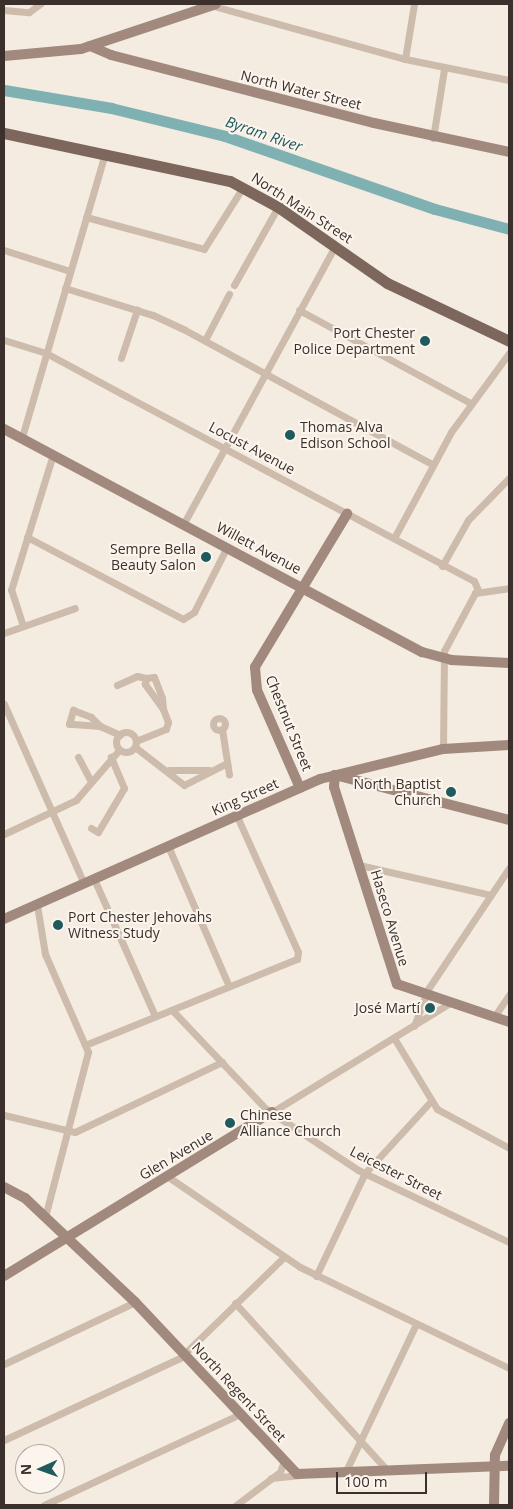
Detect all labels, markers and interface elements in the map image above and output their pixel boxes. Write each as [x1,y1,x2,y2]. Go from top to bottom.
street label: North Water Street [239,67,363,113]
water label: Byram River [223,112,305,156]
street label: North Main Street [248,169,356,247]
place label: Port Chester Police Department [293,325,415,358]
marker: Port Chester Police Department [419,335,431,347]
street label: Locust Avenue [206,418,298,478]
place label: Thomas Alva Edison School [300,419,391,452]
marker: Thomas Alva Edison School [284,429,296,441]
street label: Willett Avenue [214,519,304,577]
place label: Sempre Bella Beauty Salon [110,541,196,574]
marker: Sempre Bella Beauty Salon [200,551,212,563]
street label: Chestnut Street [262,673,316,773]
street label: King Street [209,775,281,819]
place label: North Baptist Church [354,776,441,809]
marker: North Baptist Church [445,786,457,798]
street label: Haseco Avenue [367,868,413,968]
place label: Port Chester Jehovahs Witness Study [68,909,212,942]
marker: Port Chester Jehovahs Witness Study [52,919,64,931]
place label: José Martí [355,1000,420,1016]
marker: José Martí [424,1002,436,1014]
place label: Chinese Alliance Church [240,1107,341,1140]
marker: Chinese Alliance Church [224,1117,236,1129]
street label: Glen Avenue [136,1127,216,1183]
street label: Leicester Street [347,1143,445,1203]
street label: North Regent Street [188,1339,290,1445]
north arrow [15,1444,65,1494]
scale bar [338,1462,429,1494]
text: N [16,1463,35,1476]
text: 100 m [344,1471,388,1491]

